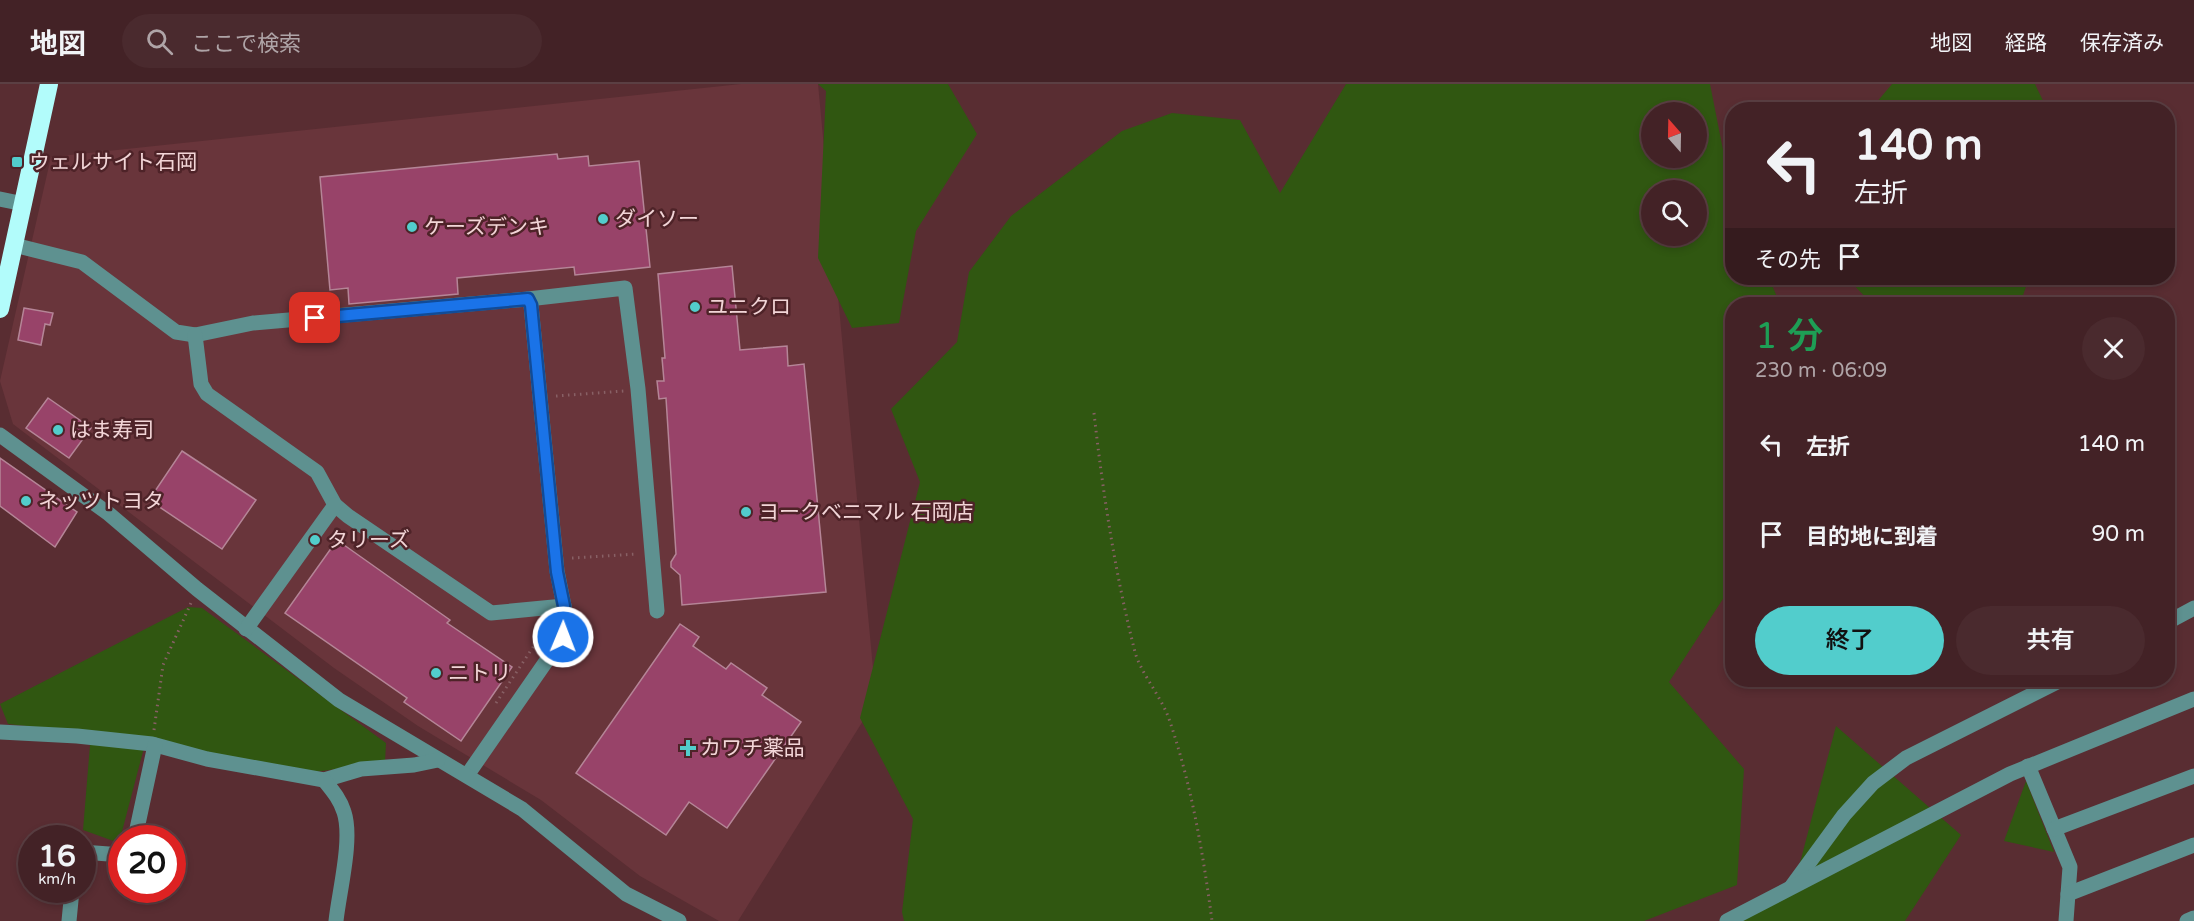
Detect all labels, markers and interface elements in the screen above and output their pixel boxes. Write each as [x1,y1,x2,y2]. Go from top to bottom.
search box [122,14,542,68]
icon: search [143,25,176,58]
text: 地図 [30,27,86,61]
text: ここで検索 [191,31,301,57]
text: 地図 [1930,31,1972,56]
text: 経路 [2005,31,2047,56]
text: 保存済み [2080,31,2164,56]
north arrow [1641,102,1707,168]
map controls [1641,102,1707,246]
text: 140 m [1854,120,1983,171]
icon: left [1755,126,1833,204]
place label: ウェルサイト石岡 [29,150,197,175]
marker: ウェルサイト石岡 [10,155,24,169]
text: 左折 [1854,177,1908,210]
button: search [1641,180,1707,246]
place label: ダイソー [615,207,699,232]
marker: ダイソー [596,212,610,226]
place label: ケーズデンキ [424,215,549,240]
marker: ケーズデンキ [405,220,419,234]
icon: arrive [1833,240,1866,273]
text: その先 [1755,247,1821,273]
pin [289,292,340,343]
place label: ユニクロ [707,295,791,320]
marker: ユニクロ [688,300,702,314]
icon: arrive [298,301,331,334]
text: 1 分 [1755,315,1823,358]
button: close [2082,317,2145,380]
text: 230 m · 06:09 [1755,359,1887,383]
place label: はま寿司 [70,418,154,443]
marker: はま寿司 [51,423,65,437]
icon: left [1755,428,1788,461]
text: 140 m [2078,431,2145,457]
text: 左折 [1806,434,1850,460]
place label: ネッツトヨタ [38,489,164,514]
marker: ネッツトヨタ [19,494,33,508]
place label: ヨークベニマル 石岡店 [758,500,973,525]
marker: ヨークベニマル 石岡店 [739,505,753,519]
icon: arrive [1755,518,1788,551]
text: 90 m [2091,521,2145,547]
text: 目的地に到着 [1806,524,1938,550]
place label: タリーズ [327,528,410,553]
marker: タリーズ [308,533,322,547]
position arrow [531,605,595,669]
button: 終了 [1755,606,1944,675]
button: 共有 [1956,606,2145,675]
place label: ニトリ [448,661,511,686]
marker: ニトリ [429,666,443,680]
place label: カワチ薬品 [700,736,805,761]
marker: カワチ薬品 [681,741,695,755]
speed limit sign: 20 [108,825,186,903]
text: 16 [38,838,76,875]
text: km/h [38,870,76,888]

